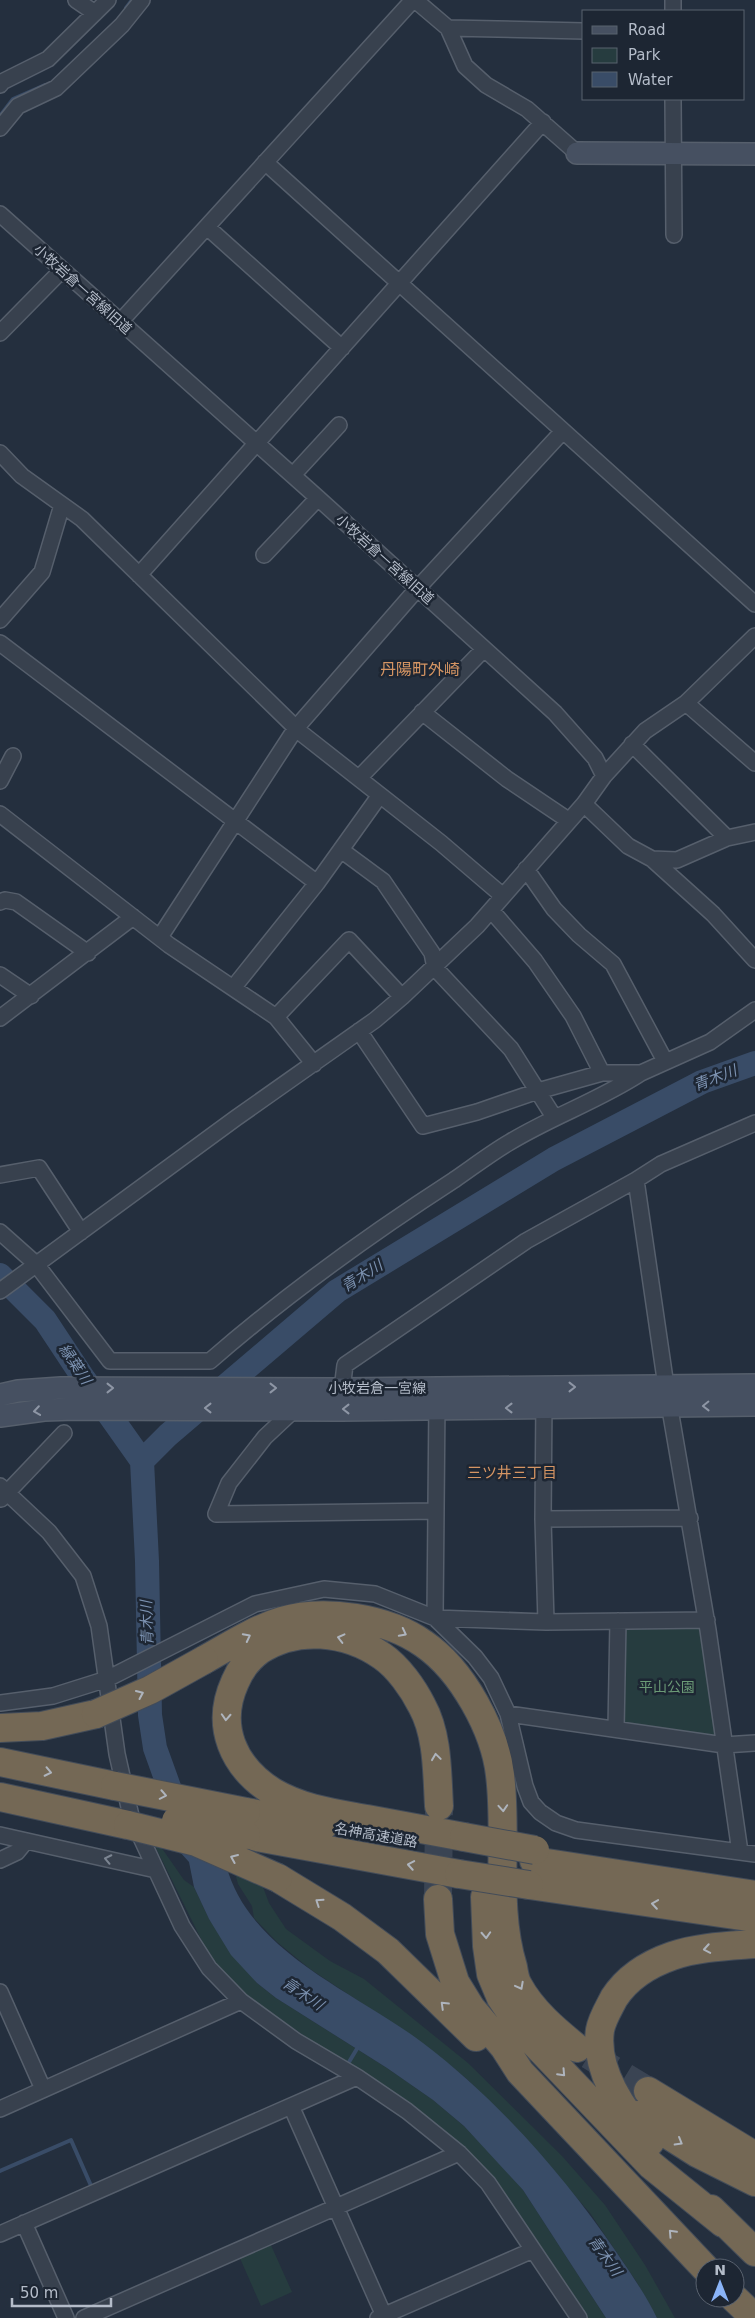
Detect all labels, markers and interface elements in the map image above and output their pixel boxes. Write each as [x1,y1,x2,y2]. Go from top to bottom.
legend [582,10,745,100]
text: Road [628,21,666,39]
text: Park [628,46,661,64]
text: Water [628,71,673,89]
street label: 小牧岩倉一宮線旧道 [31,241,135,337]
street label: 小牧岩倉一宮線旧道 [333,511,437,607]
district label: 丹陽町外崎 [380,660,460,679]
water label: 青木川 [691,1061,741,1094]
water label: 青木川 [338,1255,388,1296]
water label: 縁葉川 [55,1340,96,1389]
street label: 小牧岩倉一宮線 [328,1380,426,1396]
one-way arrow [569,1382,577,1392]
one-way arrow [106,1383,114,1393]
one-way arrow [269,1383,277,1393]
one-way arrow [702,1401,710,1411]
one-way arrow [204,1403,212,1413]
one-way arrow [505,1403,512,1413]
one-way arrow [342,1404,350,1414]
one-way arrow [33,1405,41,1416]
district label: 三ツ井三丁目 [467,1464,557,1482]
water label: 青木川 [137,1598,157,1646]
one-way arrow [398,1627,407,1637]
one-way arrow [242,1632,251,1643]
one-way arrow [337,1633,346,1644]
park label: 平山公園 [639,1679,695,1695]
one-way arrow [135,1690,144,1701]
one-way arrow [221,1713,232,1721]
one-way arrow [431,1753,442,1761]
one-way arrow [43,1766,52,1777]
one-way arrow [158,1790,167,1800]
one-way arrow [497,1805,508,1813]
street label: 名神高速道路 [333,1820,419,1850]
one-way arrow [230,1854,239,1864]
one-way arrow [104,1855,113,1865]
one-way arrow [406,1860,415,1871]
one-way arrow [316,1899,325,1908]
one-way arrow [650,1899,658,1910]
one-way arrow [481,1931,492,1939]
one-way arrow [702,1943,711,1953]
water label: 青木川 [279,1974,328,2015]
one-way arrow [514,1980,524,1989]
one-way arrow [441,2002,450,2011]
one-way arrow [556,2067,565,2076]
one-way arrow [673,2135,682,2145]
one-way arrow [669,2229,678,2238]
water label: 青木川 [584,2233,627,2281]
north arrow [695,2258,745,2308]
text: N [714,2262,726,2278]
scale bar [12,2276,111,2308]
text: 50 m [20,2284,58,2302]

